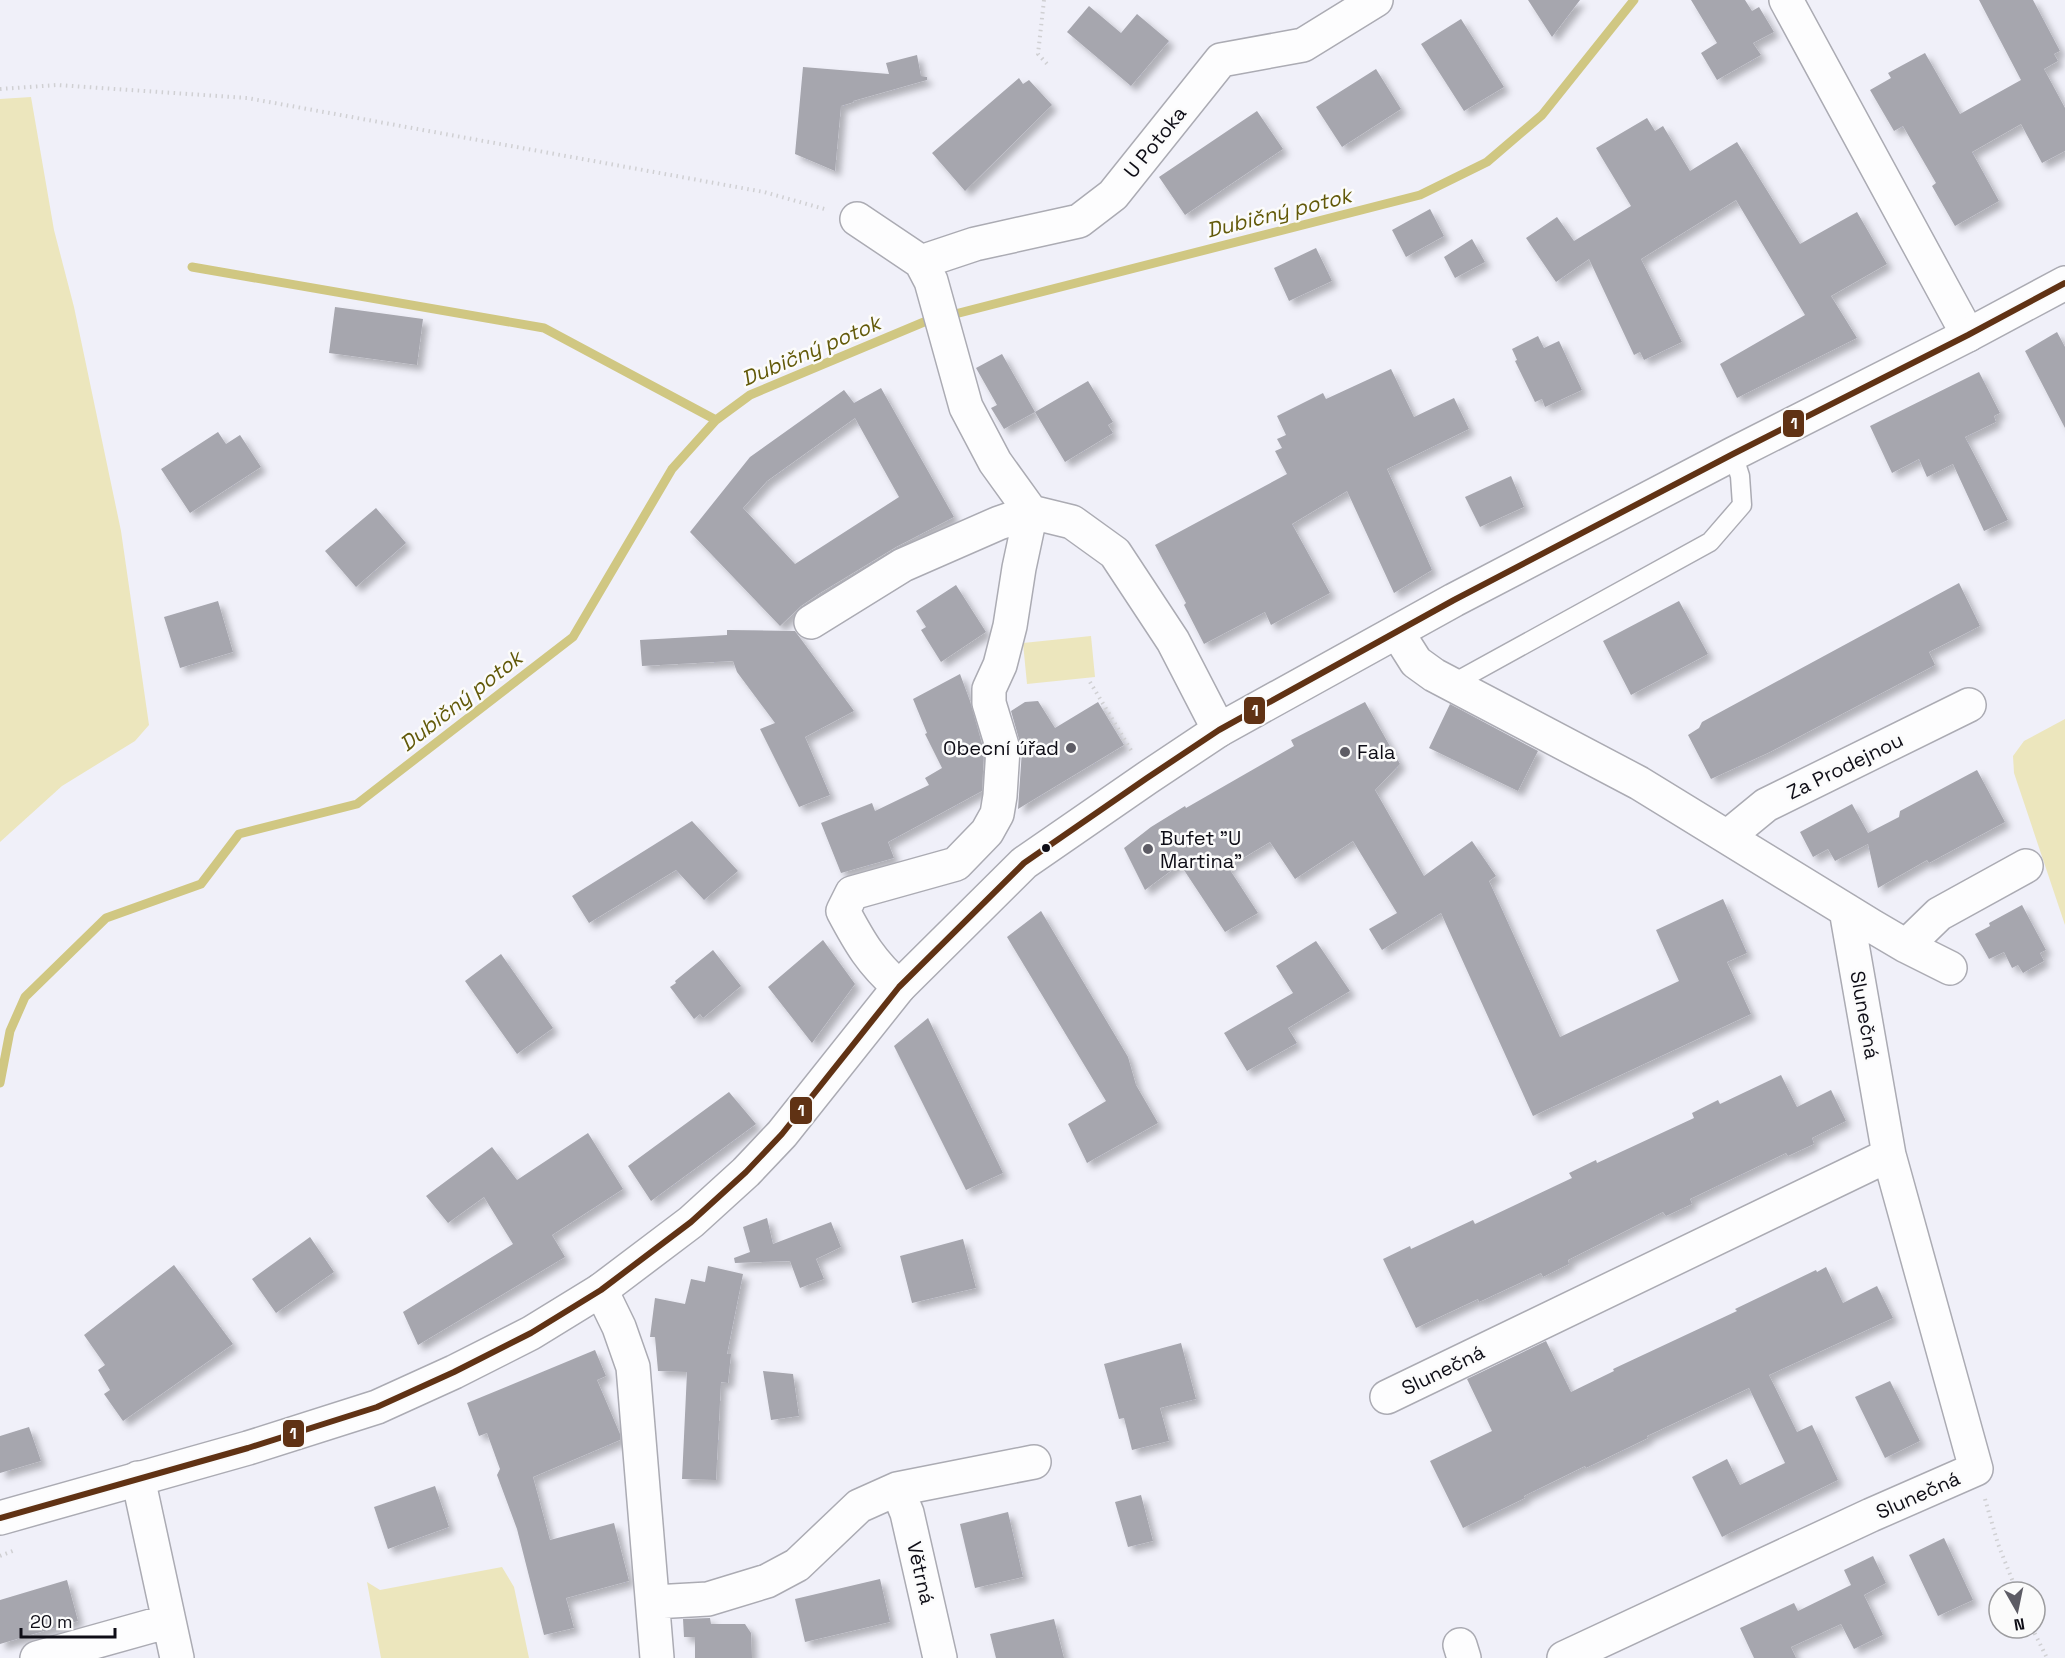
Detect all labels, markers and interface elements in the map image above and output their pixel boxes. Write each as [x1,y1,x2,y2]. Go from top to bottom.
street label: U Potoka [1118,101,1192,183]
water label: Dubičný potok [1204,181,1357,244]
water label: Dubičný potok [737,308,887,392]
line badge: 1 [1782,409,1805,438]
text: 1 [1790,413,1798,434]
water label: Dubičný potok [394,643,530,757]
line badge: 1 [1243,696,1266,725]
text: 1 [1251,700,1259,721]
street label: Za Prodejnou [1783,727,1907,805]
place label: Obecní úřad [943,735,1059,761]
place label: Fala [1357,739,1396,765]
marker: Obecní úřad [1064,741,1078,755]
marker: Fala [1338,745,1352,759]
place label: Bufet "U Martina" [1160,825,1242,874]
unlabelled marker [1040,842,1052,854]
marker: Bufet "U Martina" [1141,842,1155,856]
street label: Slunečná [1844,969,1886,1061]
line badge: 1 [789,1096,813,1125]
text: 1 [797,1100,805,1121]
street label: Slunečná [1397,1339,1489,1401]
line badge: 1 [282,1419,305,1448]
text: 1 [289,1423,297,1444]
street label: Slunečná [1872,1465,1964,1525]
street label: Větrná [901,1539,941,1607]
north arrow [1987,1580,2047,1640]
scale bar [21,1601,116,1639]
text: 20 m [30,1610,73,1633]
text: N [2012,1613,2026,1636]

